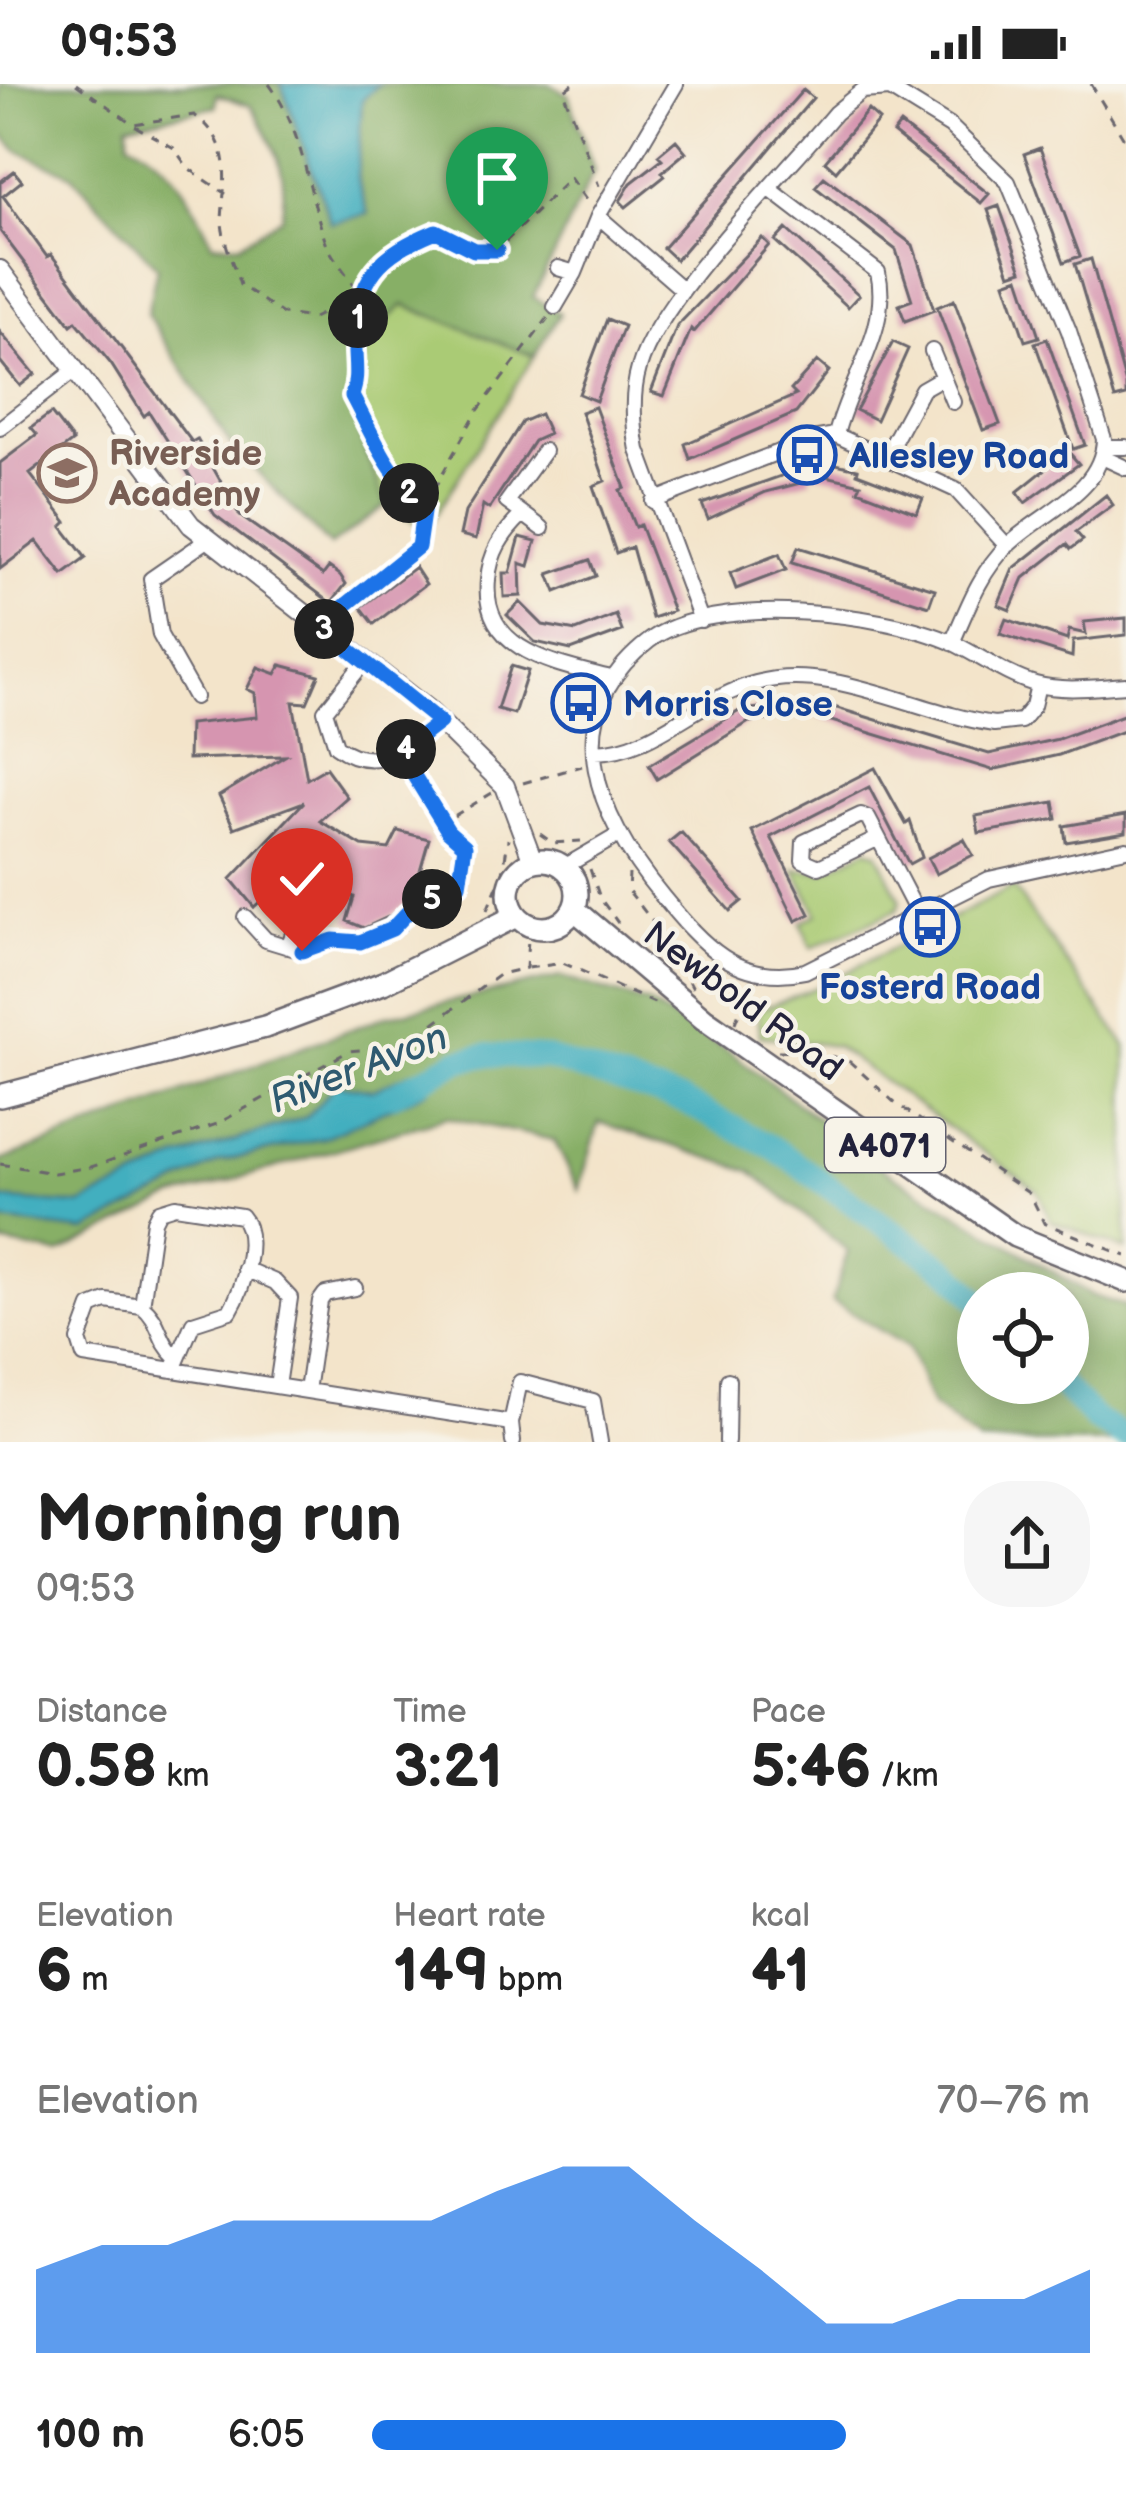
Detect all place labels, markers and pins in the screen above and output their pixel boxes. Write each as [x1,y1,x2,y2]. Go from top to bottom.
pin [446,127,548,250]
pin: 1 [328,288,388,348]
bus stop icon: Allesley Road [776,424,838,486]
place label: Riverside Academy [108,433,262,517]
place label: Allesley Road [848,436,1069,479]
school or university icon: Riverside Academy [36,442,98,504]
pin: 2 [379,463,439,523]
pin: 3 [294,599,354,659]
bus stop icon: Morris Close [550,672,612,734]
place label: Morris Close [623,684,833,727]
pin: 4 [376,719,436,779]
pin [251,828,353,951]
pin: 5 [402,869,462,929]
bus stop icon: Fosterd Road [899,896,961,958]
place label: Fosterd Road [819,967,1041,1010]

